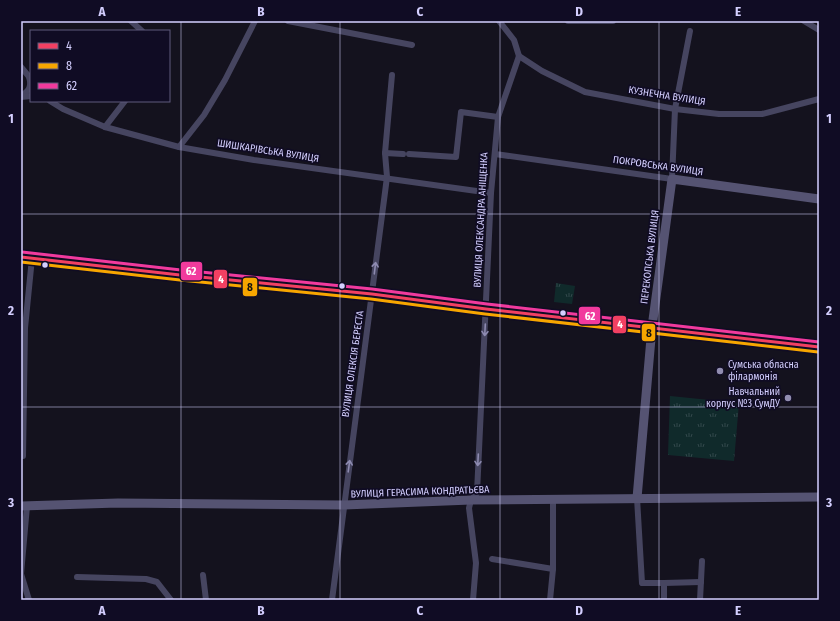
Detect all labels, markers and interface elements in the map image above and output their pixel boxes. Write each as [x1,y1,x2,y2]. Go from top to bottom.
text: A [97,4,106,19]
text: B [257,4,265,19]
text: C [417,4,424,19]
text: D [575,4,583,19]
text: E [735,4,741,19]
legend [30,30,170,102]
text: 4 [66,39,72,53]
text: 8 [66,59,72,73]
text: 62 [66,79,77,93]
street label: КУЗНЕЧНА ВУЛИЦЯ [628,84,706,108]
text: 1 [8,111,14,126]
text: 1 [826,111,832,126]
street label: ШИШКАРІВСЬКА ВУЛИЦЯ [216,137,320,165]
street label: ВУЛИЦЯ ОЛЕКСАНДРА АНІЩЕНКА [471,151,491,288]
street label: ПОКРОВСЬКА ВУЛИЦЯ [612,154,704,178]
street label: ПЕРЕКОПСЬКА ВУЛИЦЯ [638,209,662,305]
unlabelled marker [40,260,50,270]
line badge: 62 [180,261,203,281]
one-way arrow [371,262,379,275]
text: 62 [186,265,196,278]
line badge: 4 [213,269,228,289]
text: 4 [218,273,224,286]
line badge: 8 [242,277,258,297]
text: 8 [247,281,253,294]
unlabelled marker [337,281,347,291]
text: 2 [7,303,14,318]
text: 2 [825,303,832,318]
line badge: 62 [578,306,601,325]
unlabelled marker [558,308,568,318]
street label: ВУЛИЦЯ ОЛЕКСІЯ БЕРЕСТА [340,309,367,418]
text: 62 [585,310,595,323]
line badge: 4 [612,315,627,334]
text: 4 [617,318,623,331]
one-way arrow [481,323,489,336]
line badge: 8 [641,323,656,342]
text: 8 [646,327,652,340]
place label: Сумська обласна філармонія [728,359,799,383]
marker: Сумська обласна філармонія [715,366,725,376]
place label: Навчальний корпус №3 СумДУ [706,386,780,410]
marker: Навчальний корпус №3 СумДУ [783,393,793,403]
one-way arrow [475,453,482,466]
one-way arrow [345,460,353,473]
street label: ВУЛИЦЯ ГЕРАСИМА КОНДРАТЬЄВА [350,484,490,500]
text: 3 [7,495,14,510]
text: 3 [825,495,832,510]
text: A [97,603,106,618]
text: B [257,603,265,618]
text: C [417,603,424,618]
text: D [575,603,583,618]
text: E [735,603,741,618]

